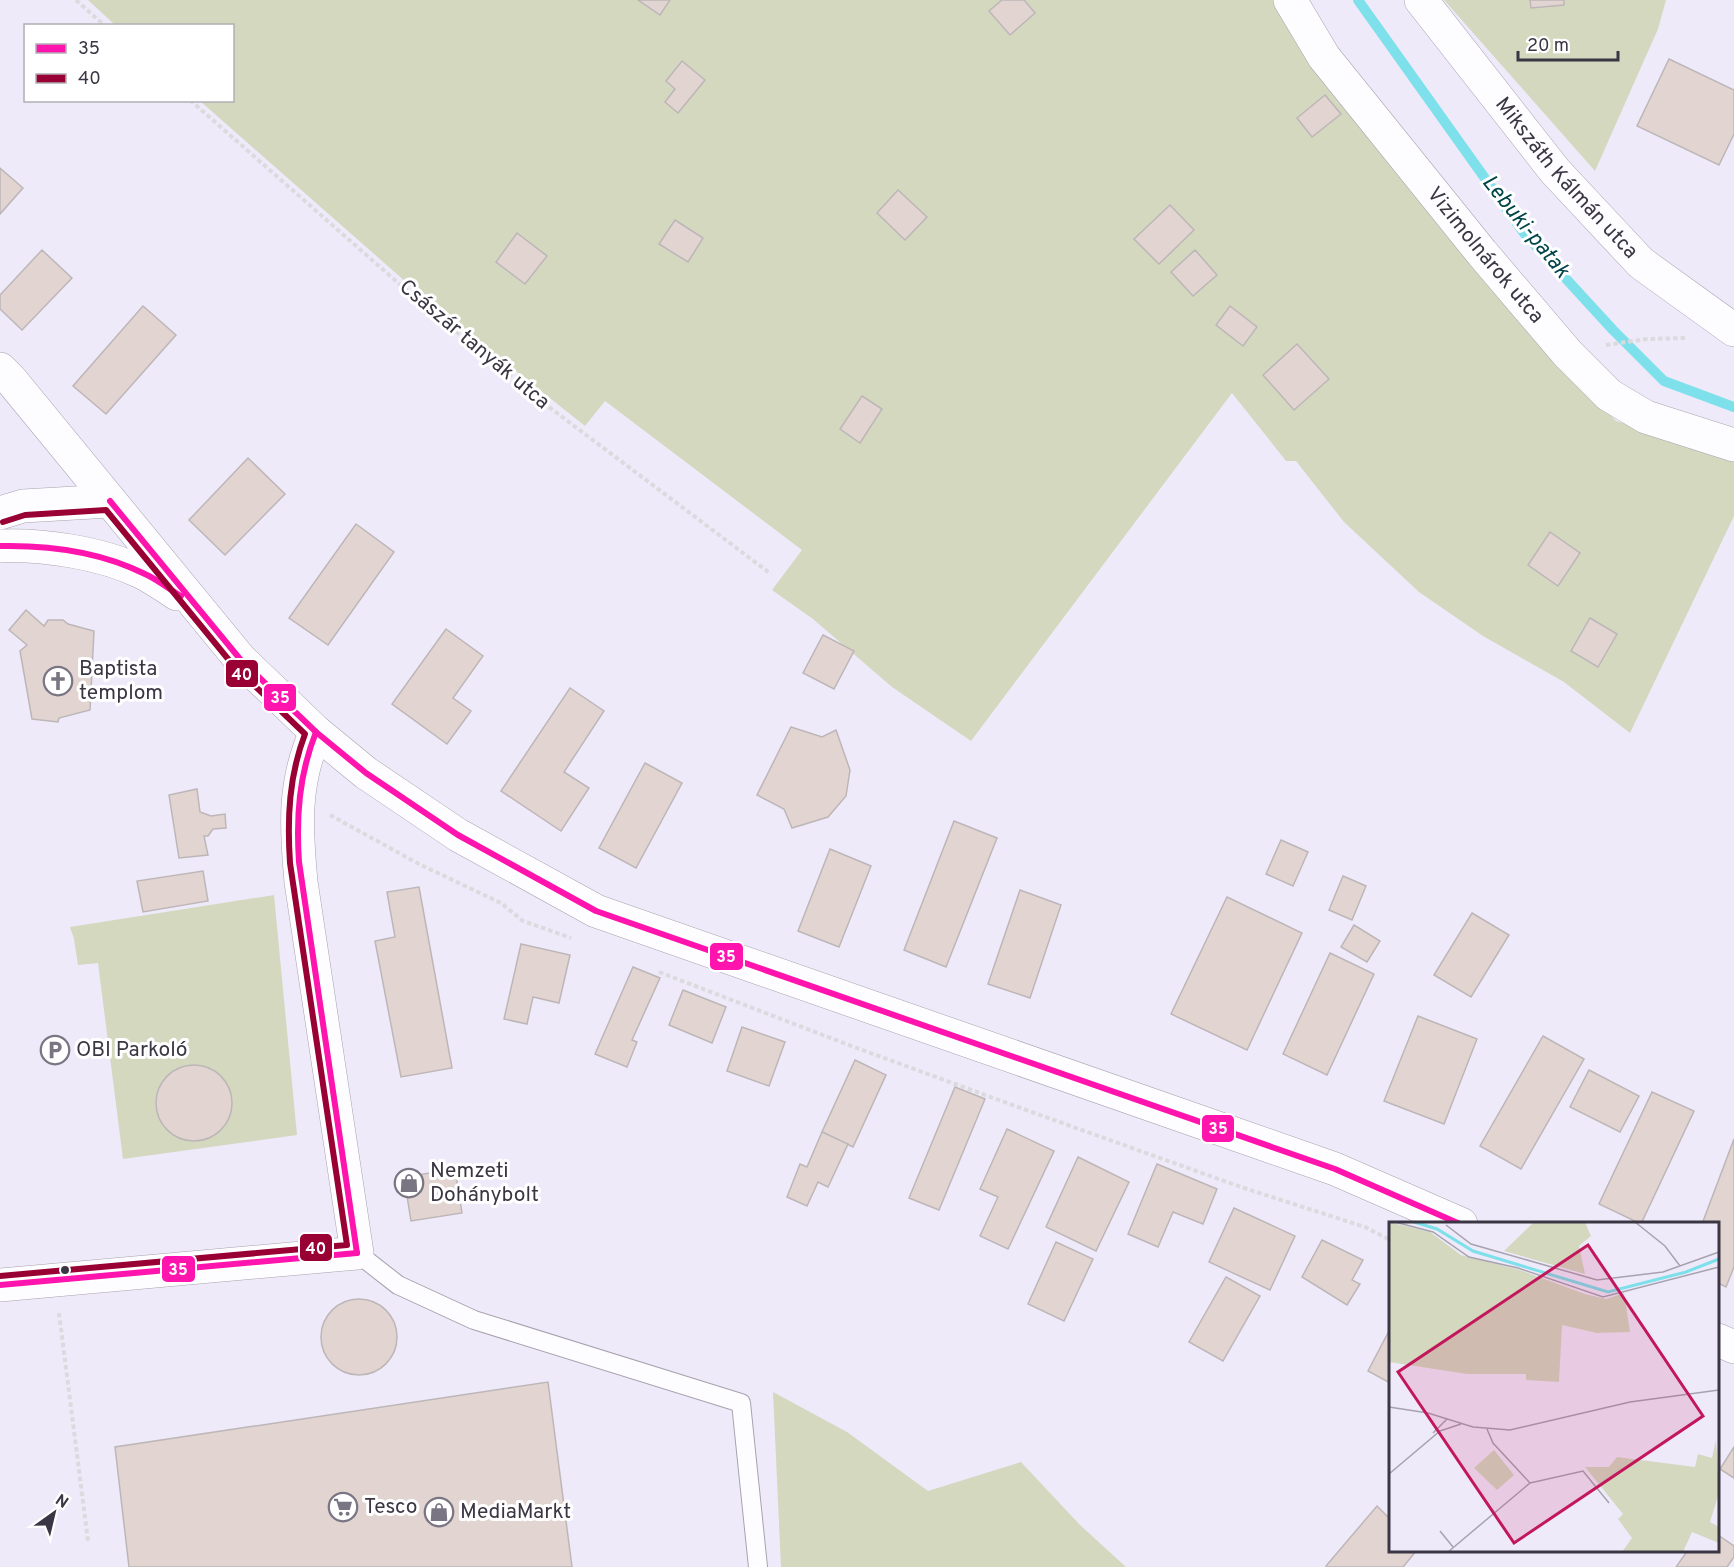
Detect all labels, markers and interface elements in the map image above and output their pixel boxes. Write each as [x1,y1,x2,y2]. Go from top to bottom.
legend [24,24,234,102]
scale bar [1518,24,1618,62]
text: 20 m [1527,35,1569,58]
text: 35 [78,38,100,61]
text: 40 [78,68,101,91]
street label: Mikszáth Kálmán utca [1489,92,1644,265]
water label: Lebuki-patak [1475,170,1575,285]
street label: Vizimolnárok utca [1421,182,1550,329]
street label: Császár tanyák utca [393,274,555,416]
place label: Baptista templom [79,656,163,707]
line badge: 40 [225,659,259,688]
church icon: Baptista templom [42,665,74,697]
text: 40 [232,666,252,686]
line badge: 35 [263,683,297,712]
text: 35 [270,689,290,709]
line badge: 35 [709,942,744,971]
text: 35 [716,948,736,968]
parking icon: OBI Parkoló [39,1034,71,1066]
place label: OBI Parkoló [76,1037,187,1064]
line badge: 35 [1201,1114,1235,1143]
text: 35 [1208,1120,1228,1140]
place label: Nemzeti Dohánybolt [430,1158,539,1209]
shop icon: Nemzeti Dohánybolt [393,1167,425,1199]
inset map [1389,1222,1719,1552]
line badge: 40 [299,1233,333,1262]
text: 40 [306,1240,326,1260]
line badge: 35 [161,1255,196,1283]
text: 35 [168,1261,188,1281]
unlabelled marker [59,1264,71,1276]
north arrow [24,1483,84,1543]
text: N [51,1491,72,1514]
supermarket icon: Tesco [327,1491,359,1523]
place label: Tesco [364,1494,417,1521]
shop icon: MediaMarkt [423,1496,455,1528]
place label: MediaMarkt [460,1499,571,1526]

